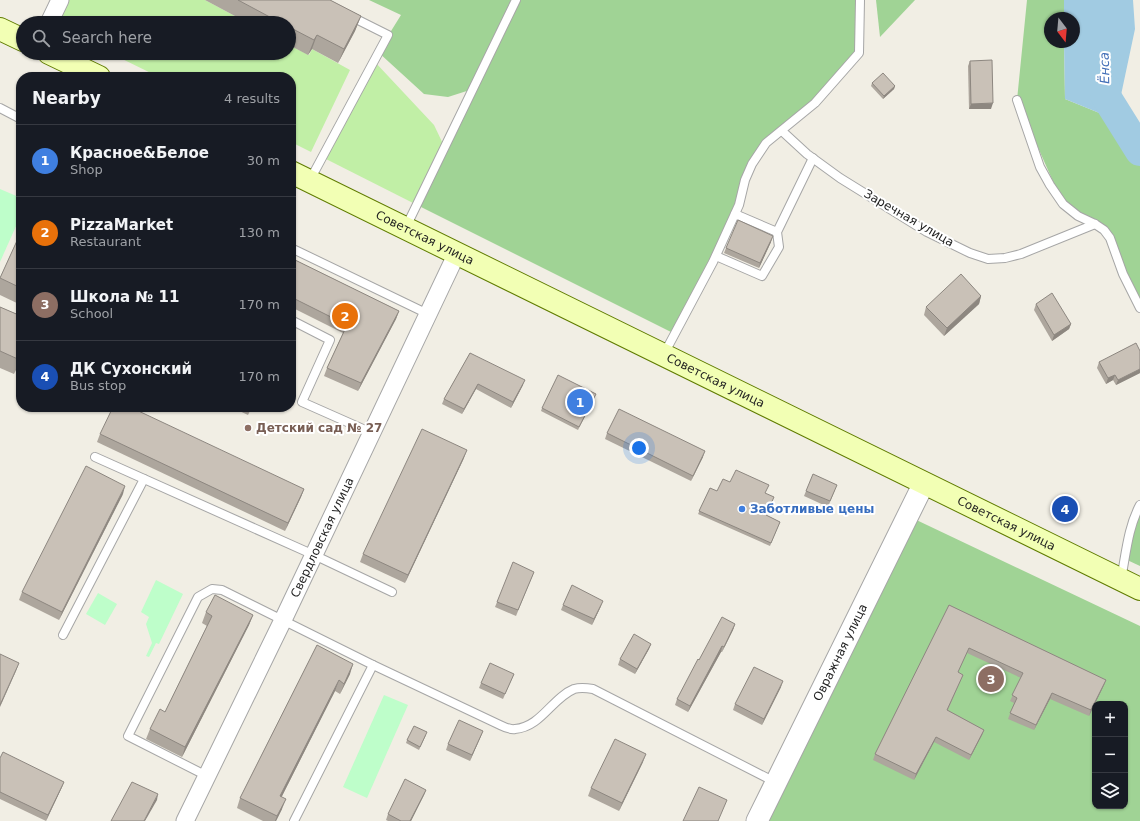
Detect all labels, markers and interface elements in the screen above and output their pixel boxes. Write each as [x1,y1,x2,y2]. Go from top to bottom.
north arrow [1044,12,1080,48]
search box [16,16,296,60]
icon: search [30,27,52,49]
text: Search here [62,29,152,47]
water label: Ёнса [1097,52,1112,84]
text: Nearby [32,88,101,108]
text: 4 results [224,91,280,106]
text: Красное&Белое [70,144,209,162]
text: 1 [40,153,50,168]
text: 30 m [247,153,280,168]
text: Shop [70,162,103,177]
street label: Заречная улица [862,187,956,249]
street label: Советская улица [373,208,476,268]
text: PizzaMarket [70,216,173,234]
text: 2 [40,225,50,240]
text: 130 m [238,225,280,240]
text: Restaurant [70,234,141,249]
text: Школа № 11 [70,288,180,306]
text: 3 [40,297,50,312]
text: 170 m [238,297,280,312]
pin: 2 [332,301,358,331]
text: School [70,306,113,321]
street label: Советская улица [664,351,767,411]
text: ДК Сухонский [70,360,192,378]
text: 4 [40,369,50,384]
text: 170 m [238,369,280,384]
text: Bus stop [70,378,126,393]
pin: 1 [567,387,593,417]
place label: Детский сад № 27 [256,421,382,435]
marker: Детский сад № 27 [243,423,253,433]
your location [629,438,649,458]
street label: Свердловская улица [288,475,357,600]
street label: Советская улица [955,493,1058,553]
pin: 4 [1052,494,1078,524]
place label: Заботливые цены [750,502,874,516]
marker: Заботливые цены [737,504,747,514]
street label: Овражная улица [810,602,870,703]
pin: 3 [978,664,1004,694]
map controls [1092,701,1128,809]
button: + [1092,701,1128,737]
button: − [1092,737,1128,773]
button: layers [1092,773,1128,809]

